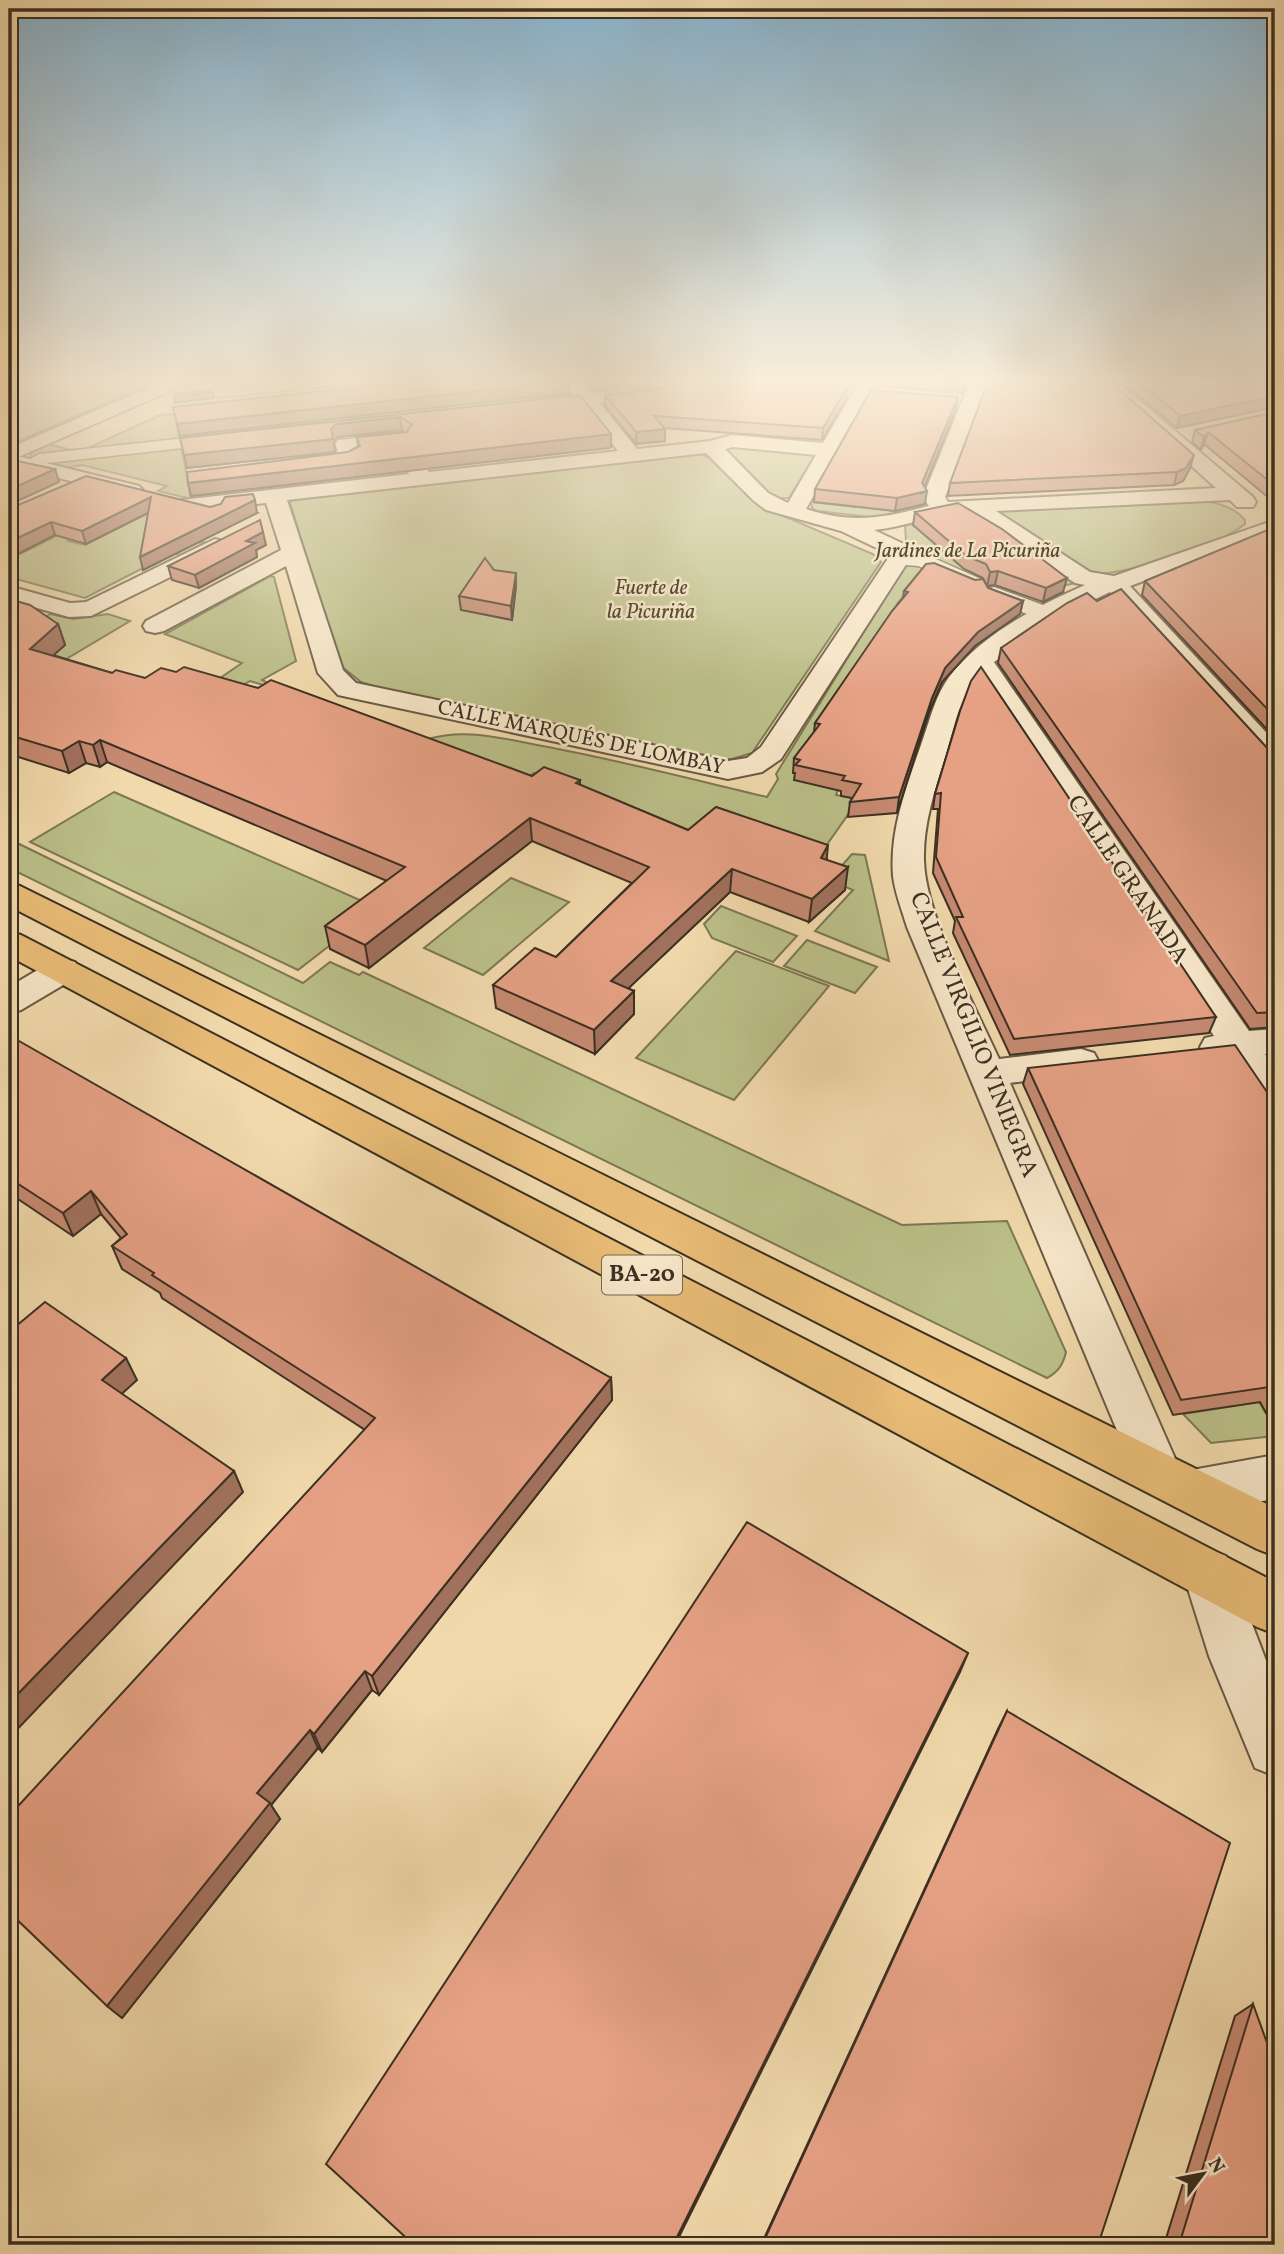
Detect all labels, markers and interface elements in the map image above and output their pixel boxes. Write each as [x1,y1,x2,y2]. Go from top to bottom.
park label: Jardines de La Picuriña [874,537,1061,566]
park label: Fuerte de la Picuriña [607,574,695,627]
street label: CALLE MARQUÉS DE LOMBAY [435,693,727,783]
street label: CALLE GRANADA [1058,789,1196,971]
street label: CALLE VIRGILIO VINIEGRA [900,887,1046,1183]
road number: BA-20 [602,1256,682,1294]
north arrow [1168,2138,1238,2208]
text: N [1201,2153,1231,2179]

